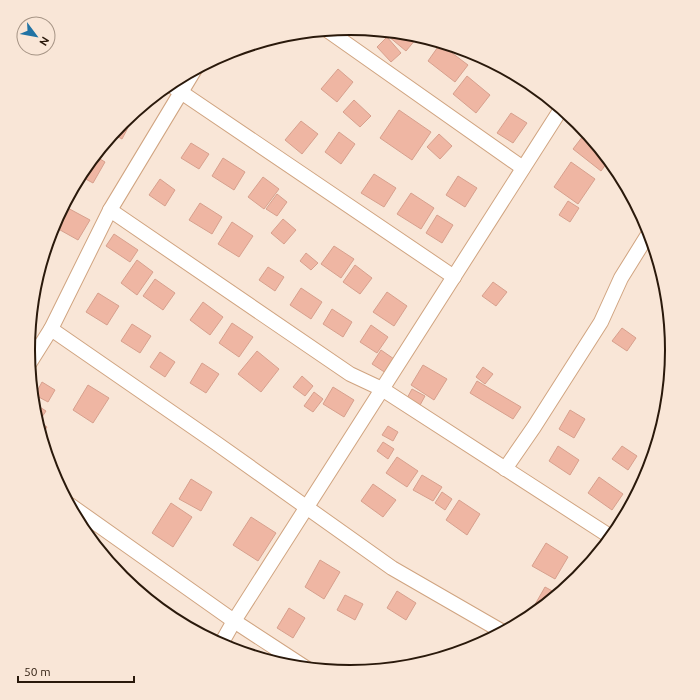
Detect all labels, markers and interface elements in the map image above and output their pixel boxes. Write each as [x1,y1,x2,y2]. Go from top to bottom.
north arrow [16,16,56,56]
text: N [37,35,52,48]
scale bar [18,658,134,684]
text: 50 m [24,665,51,678]

